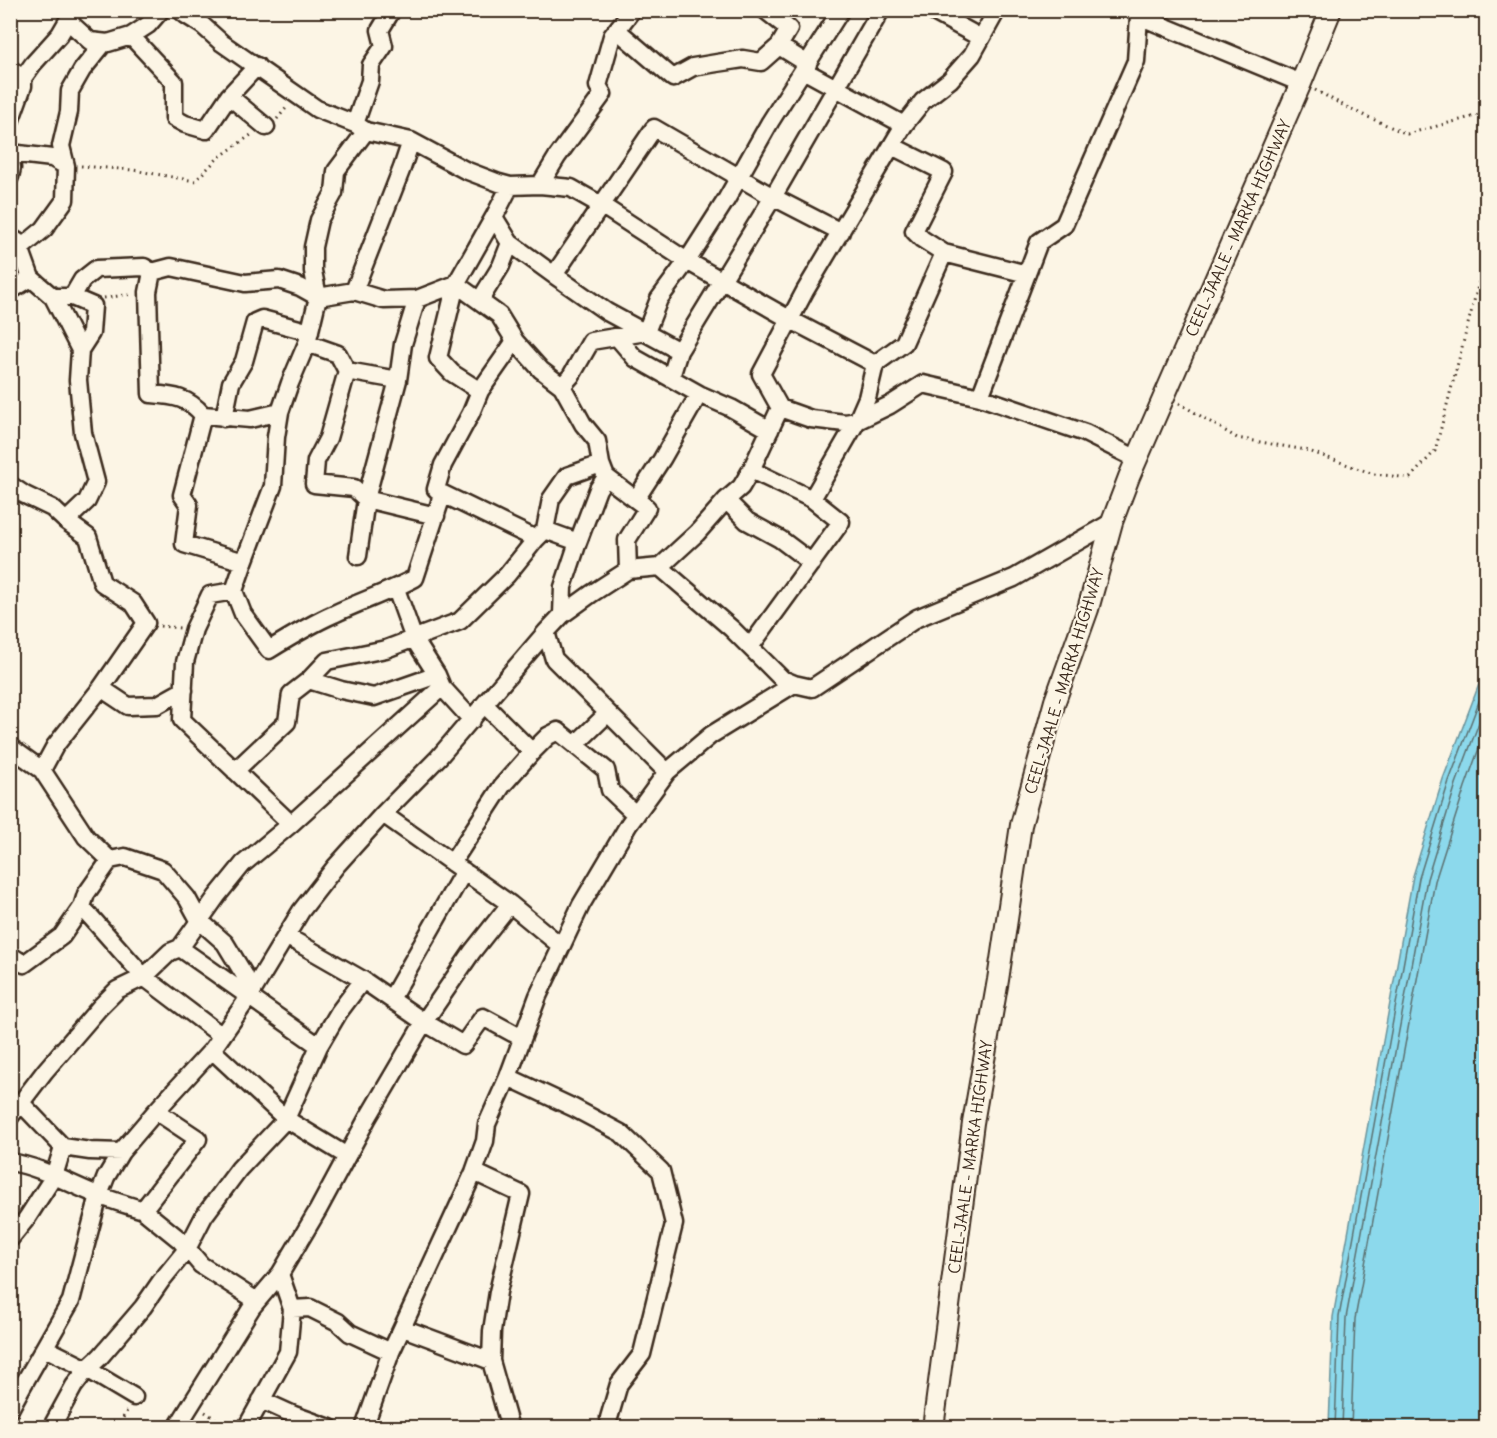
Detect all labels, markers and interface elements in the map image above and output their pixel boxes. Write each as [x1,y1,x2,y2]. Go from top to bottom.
street label: CEEL-JAALE - MARKA HIGHWAY [1181,116,1295,340]
street label: CEEL-JAALE - MARKA HIGHWAY [1020,565,1108,796]
street label: CEEL-JAALE - MARKA HIGHWAY [944,1039,996,1275]

